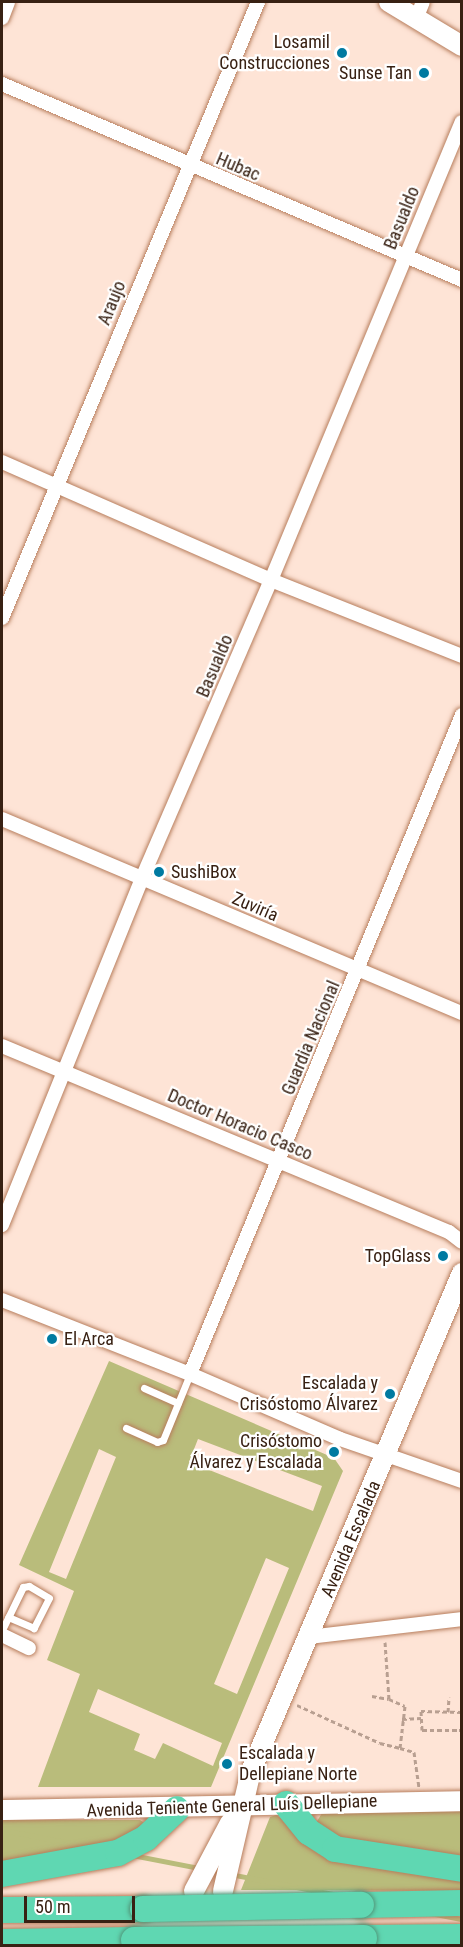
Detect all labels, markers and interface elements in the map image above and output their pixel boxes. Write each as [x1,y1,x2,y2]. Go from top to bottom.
place label: Losamil Construcciones [219,32,330,74]
marker: Losamil Construcciones [335,46,349,60]
place label: Sunse Tan [339,62,412,84]
marker: Sunse Tan [417,66,431,80]
street label: Hubac [213,148,263,186]
street label: Basualdo [380,183,424,253]
street label: Araujo [93,278,131,328]
street label: Basualdo [192,631,238,701]
place label: SushiBox [171,861,237,883]
marker: SushiBox [152,865,166,879]
street label: Zuviría [229,888,281,926]
street label: Guardia Nacional [277,978,345,1098]
street label: Doctor Horacio Casco [164,1085,316,1165]
place label: TopGlass [365,1245,431,1267]
marker: TopGlass [436,1249,450,1263]
place label: El Arca [64,1328,114,1350]
marker: El Arca [45,1332,59,1346]
place label: Escalada y Crisóstomo Álvarez [239,1373,378,1416]
marker: Escalada y Crisóstomo Álvarez [383,1387,397,1401]
place label: Crisóstomo Álvarez y Escalada [189,1431,322,1474]
marker: Crisóstomo Álvarez y Escalada [327,1445,341,1459]
street label: Avenida Escalada [317,1477,385,1601]
place label: Escalada y Dellepiane Norte [239,1743,357,1786]
marker: Escalada y Dellepiane Norte [220,1757,234,1771]
street label: Avenida Teniente General Luís Dellepiane [86,1790,378,1822]
scale bar [27,1884,138,1922]
text: 50 m [35,1896,70,1917]

